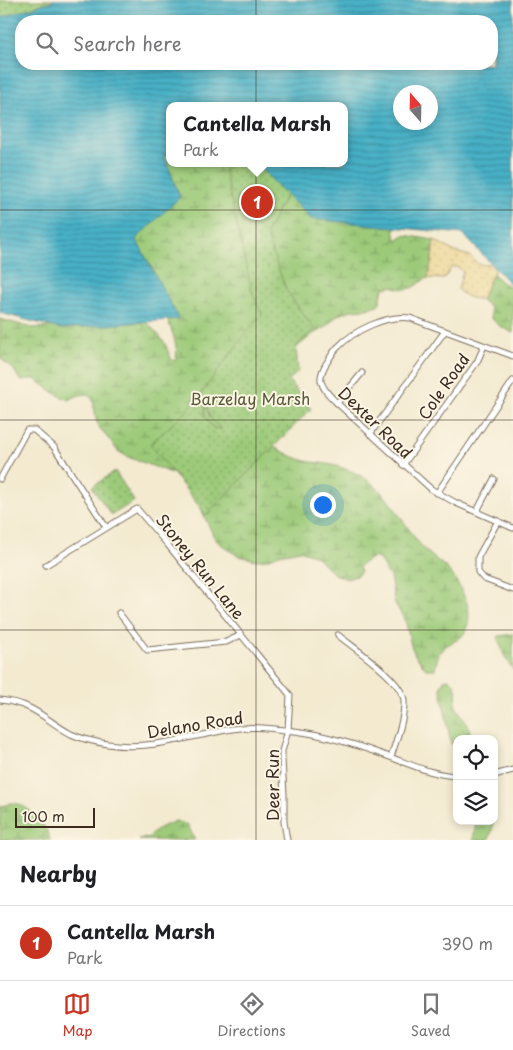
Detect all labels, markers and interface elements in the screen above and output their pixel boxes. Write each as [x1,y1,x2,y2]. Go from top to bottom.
search box [15,15,498,70]
icon: search [33,29,61,57]
text: Search here [73,29,182,57]
north arrow [393,85,438,130]
popup [166,102,348,167]
text: Cantella Marsh [183,109,331,137]
text: Park [183,137,219,161]
pin: 1 [241,183,273,221]
street label: Cole Road [411,348,475,424]
street label: Dexter Road [334,380,418,464]
park label: Barzelay Marsh [190,386,310,410]
your location [310,492,336,518]
street label: Stoney Run Lane [151,508,251,624]
street label: Delano Road [145,705,245,743]
map controls [453,735,498,825]
button: locate [453,735,498,780]
street label: Deer Run [260,749,284,821]
button: layers [453,780,498,825]
scale bar [15,805,95,828]
text: 100 m [22,806,65,827]
text: Nearby [20,857,97,889]
text: Cantella Marsh [67,917,215,945]
text: 1 [32,931,40,955]
text: 390 m [442,931,493,955]
text: Park [67,945,103,969]
tab: Map [63,990,92,1041]
tab: Directions [218,990,286,1041]
tab: Saved [411,990,450,1041]

